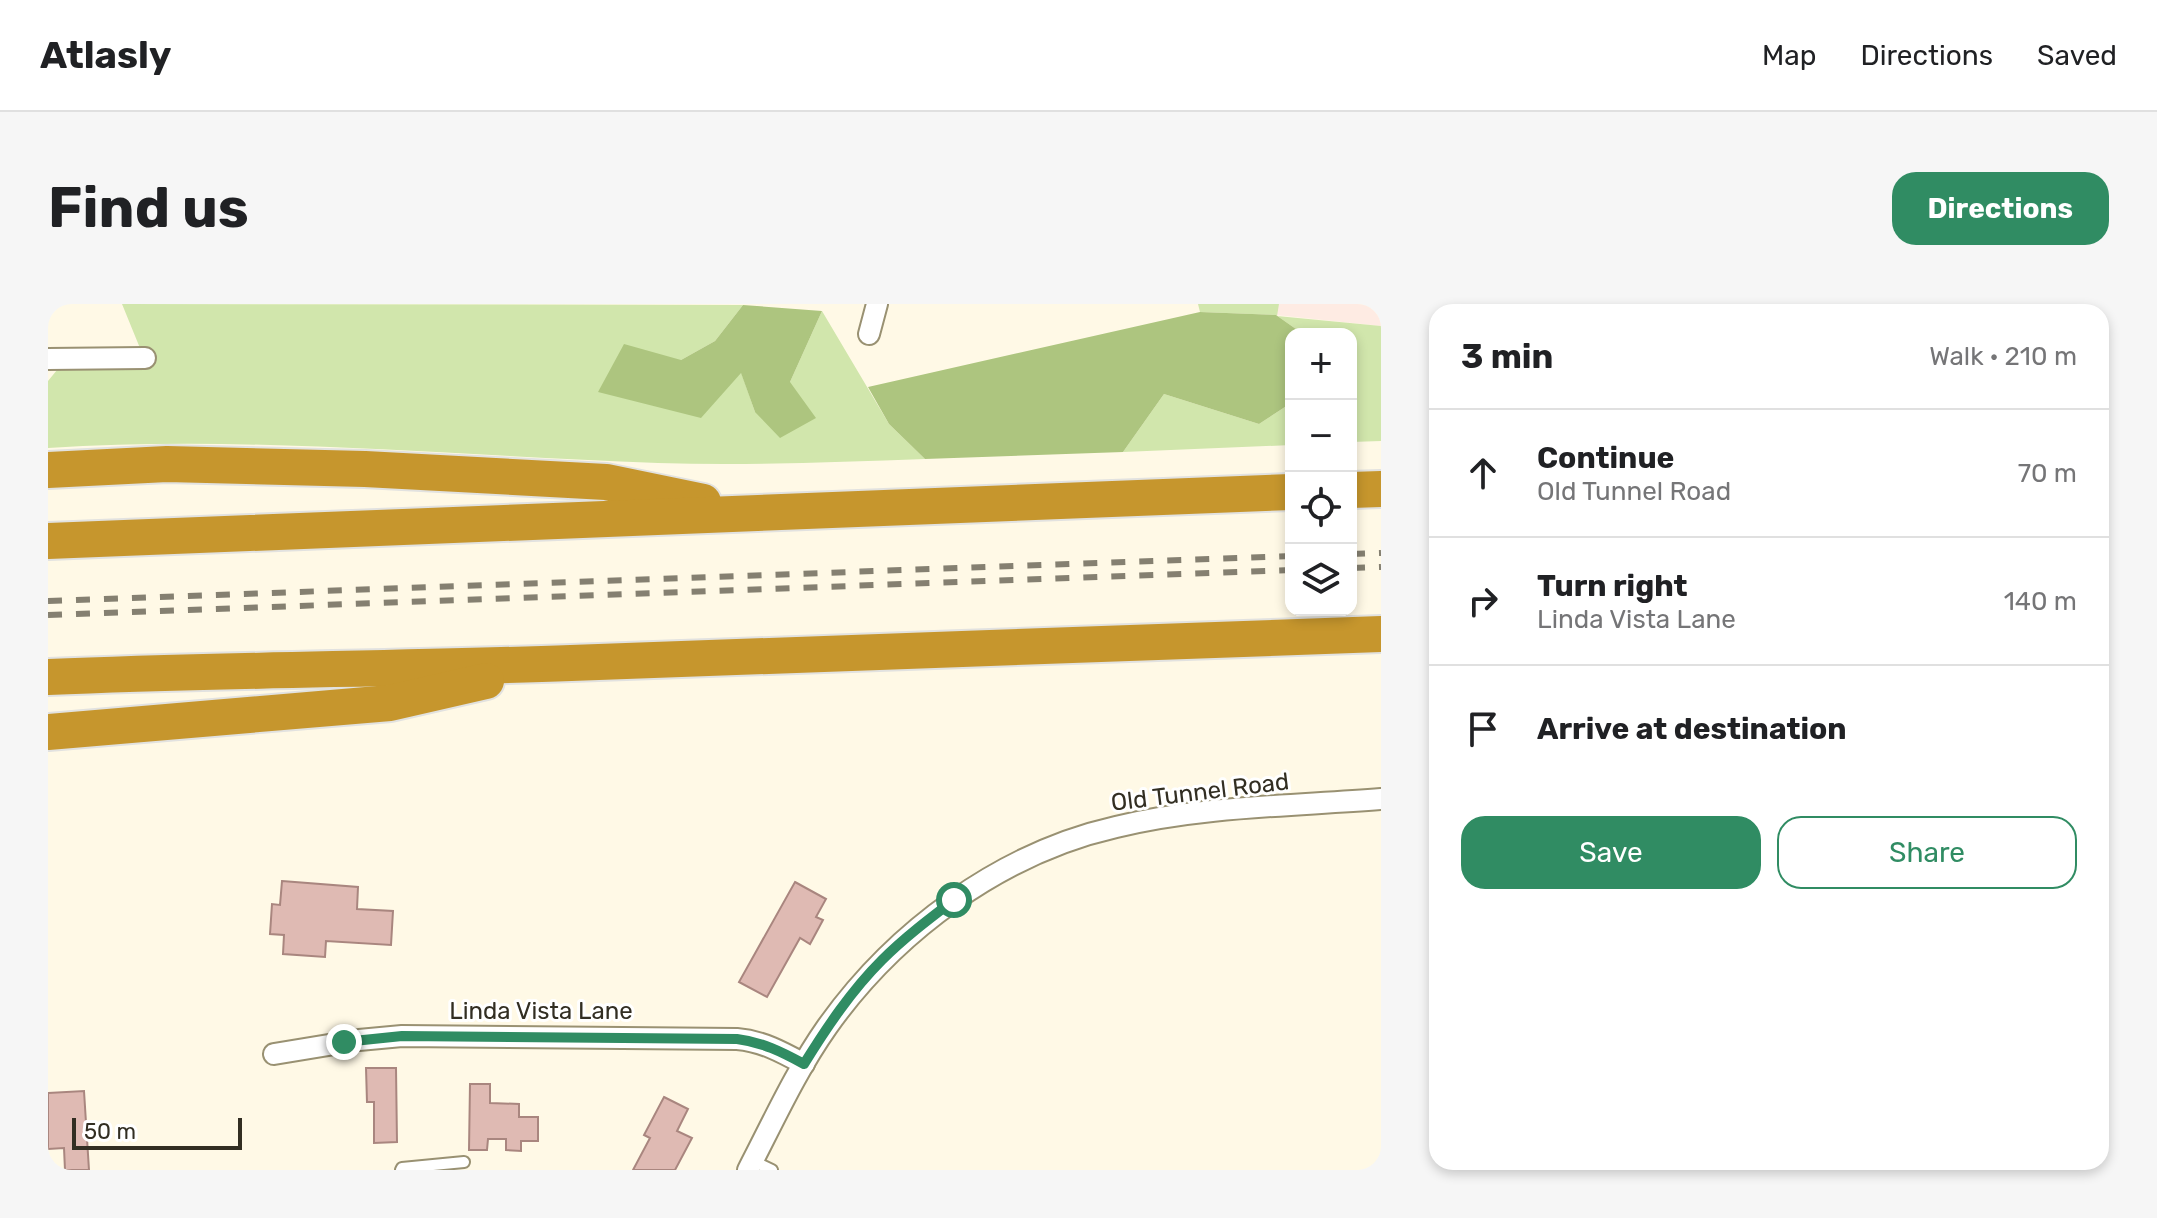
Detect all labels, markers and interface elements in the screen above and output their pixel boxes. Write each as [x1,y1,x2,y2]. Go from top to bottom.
text: Atlasly [40,32,172,78]
text: Map [1762,39,1816,72]
text: Directions [1860,39,1993,72]
text: Saved [2037,39,2117,72]
button: Directions [1892,172,2109,245]
text: Find us [48,175,249,241]
map controls [1285,328,1357,616]
button: + [1285,328,1357,400]
text: 3 min [1461,336,1553,377]
text: Walk · 210 m [1929,341,2077,372]
button: − [1285,400,1357,472]
text: Continue [1537,440,1674,476]
icon: ahead [1461,451,1505,495]
text: 70 m [2018,458,2077,489]
button: locate [1285,472,1357,544]
text: Old Tunnel Road [1537,476,1731,507]
button: layers [1285,544,1357,616]
text: Turn right [1537,568,1688,604]
icon: right [1461,579,1505,623]
text: 140 m [2004,586,2077,617]
text: Linda Vista Lane [1537,604,1736,635]
icon: arrive [1461,707,1505,751]
text: Arrive at destination [1537,711,1847,747]
street label: Old Tunnel Road [1109,767,1291,817]
button: Save [1461,816,1761,889]
button: Share [1777,816,2077,889]
route start [936,882,972,918]
street label: Linda Vista Lane [449,997,633,1025]
route end [326,1024,362,1060]
scale bar [72,1114,242,1150]
text: 50 m [84,1118,136,1145]

